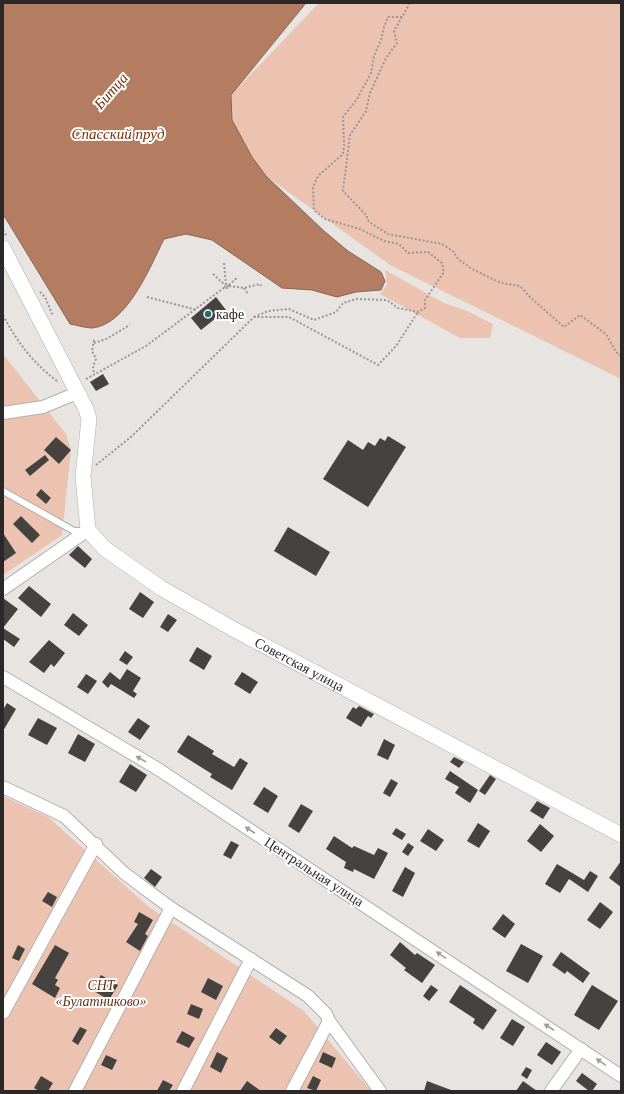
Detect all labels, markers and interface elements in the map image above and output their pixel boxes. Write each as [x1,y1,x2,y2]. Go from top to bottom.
water label: Битца [90,70,131,113]
water label: Спасский пруд [71,126,165,142]
place label: кафе [216,307,244,322]
marker: кафе [203,309,213,319]
street label: Советская улица [252,634,347,694]
one-way arrow [135,756,147,763]
one-way arrow [245,826,255,834]
street label: Центральная улица [262,834,367,910]
one-way arrow [435,952,446,959]
park label: СНТ «Булатниково» [55,978,147,1009]
one-way arrow [544,1023,554,1031]
one-way arrow [596,1058,606,1066]

